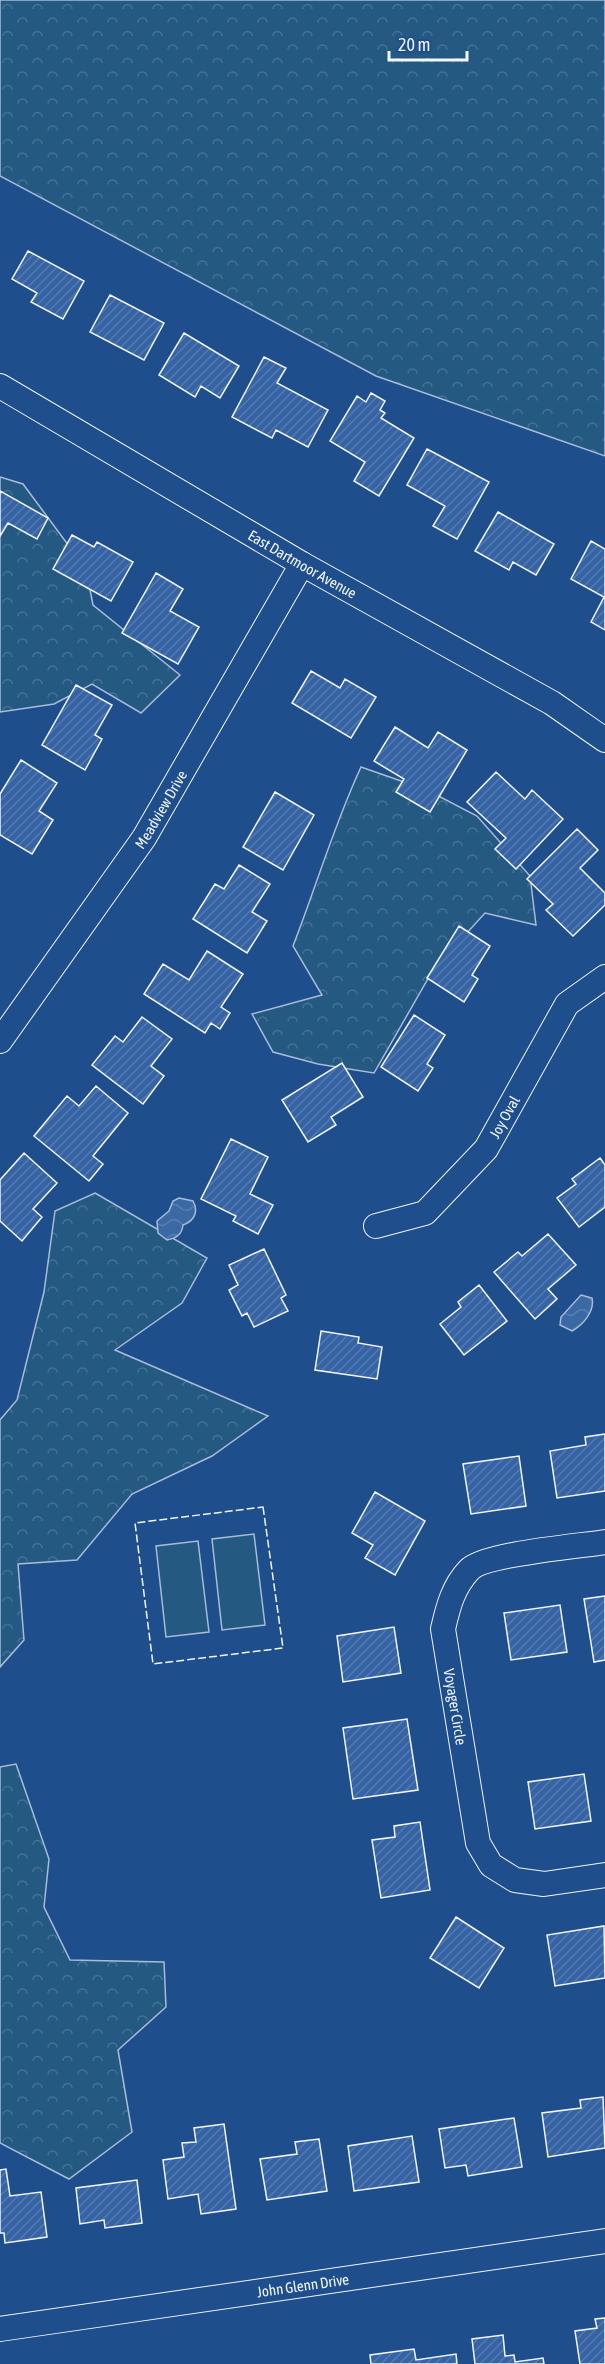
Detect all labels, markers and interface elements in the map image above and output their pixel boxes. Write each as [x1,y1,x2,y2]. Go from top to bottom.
scale bar [389,24,467,62]
text: 20 m [398,34,430,55]
street label: East Dartmoor Avenue [245,526,360,601]
street label: Meadview Drive [131,767,190,852]
street label: Joy Oval [485,1093,523,1141]
street label: Voyager Circle [441,1667,470,1746]
street label: John Glenn Drive [256,2270,350,2300]

